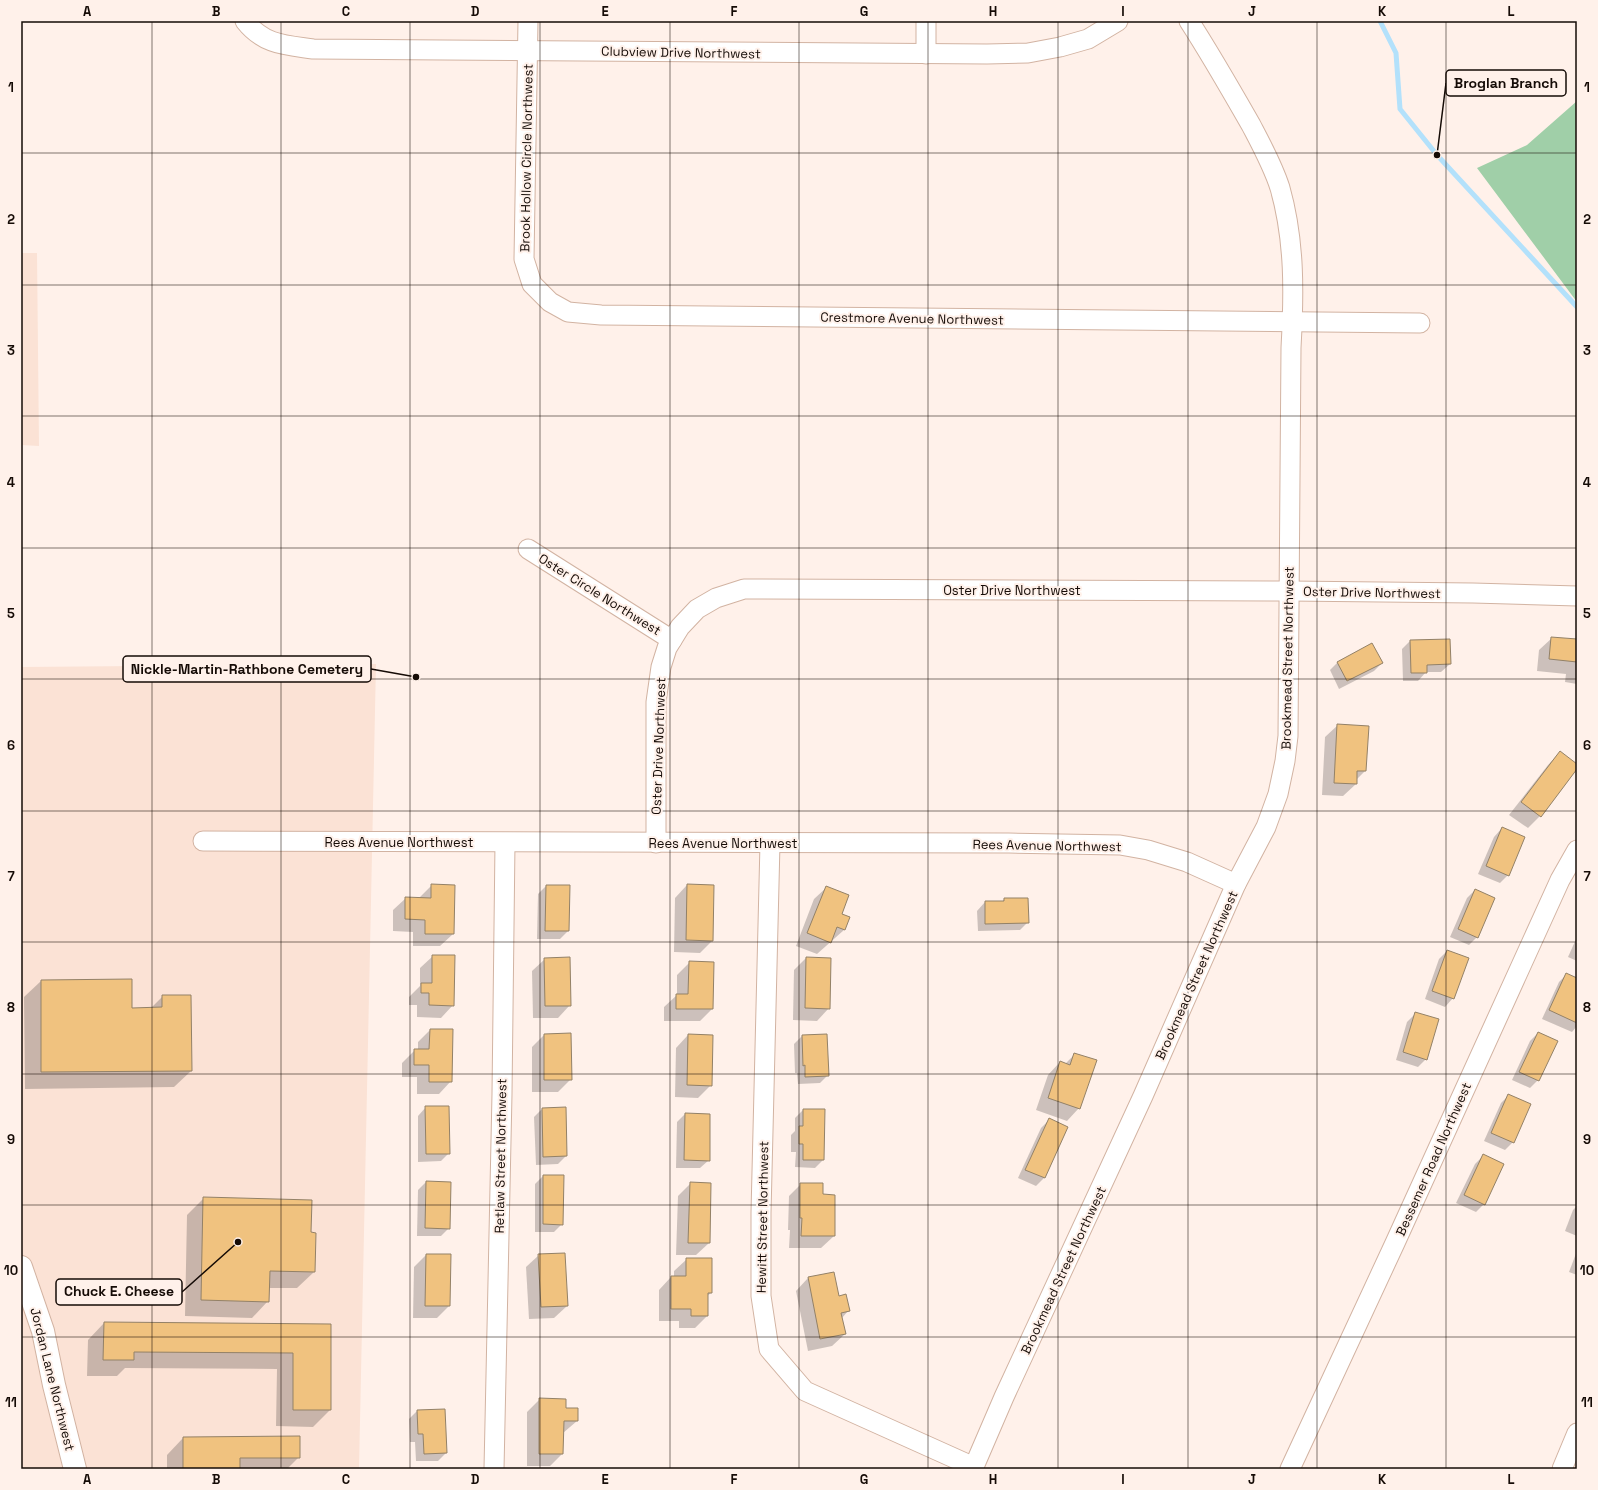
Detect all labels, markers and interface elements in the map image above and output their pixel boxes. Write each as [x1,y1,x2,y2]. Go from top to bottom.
text: A [83,3,92,20]
text: B [212,3,221,20]
text: C [342,3,350,20]
text: D [471,3,480,20]
text: E [601,3,609,20]
text: F [731,3,738,20]
text: G [860,3,868,20]
text: H [989,3,997,20]
text: I [1121,3,1125,20]
text: J [1248,3,1256,20]
text: K [1378,3,1387,20]
text: L [1507,3,1515,20]
street label: Clubview Drive Northwest [601,43,761,62]
street label: Brook Hollow Circle Northwest [516,64,537,252]
callout: Broglan Branch [1446,70,1566,96]
text: Broglan Branch [1454,74,1558,92]
text: 1 [8,79,14,96]
text: 1 [1584,79,1590,96]
text: 2 [7,211,15,228]
text: 2 [1583,211,1591,228]
street label: Crestmore Avenue Northwest [820,308,1004,329]
text: 3 [7,342,15,359]
text: 3 [1583,342,1591,359]
text: 4 [7,474,15,491]
text: 4 [1583,474,1591,491]
street label: Oster Circle Northwest [535,550,664,639]
street label: Brookmead Street Northwest [1277,566,1298,750]
street label: Oster Drive Northwest [943,582,1081,599]
street label: Oster Drive Northwest [1303,583,1441,602]
text: 5 [7,605,15,622]
text: 5 [1583,605,1591,622]
callout: Nickle-Martin-Rathbone Cemetery [123,656,371,682]
text: Nickle-Martin-Rathbone Cemetery [131,660,363,678]
street label: Oster Drive Northwest [648,677,669,815]
text: 6 [7,737,15,754]
text: 6 [1583,737,1591,754]
street label: Rees Avenue Northwest [325,834,474,851]
street label: Rees Avenue Northwest [649,835,798,852]
street label: Rees Avenue Northwest [972,836,1122,855]
text: 7 [7,868,15,885]
text: 7 [1583,868,1591,885]
street label: Brookmead Street Northwest [1151,888,1242,1062]
text: 8 [7,999,15,1016]
text: 8 [1583,999,1591,1016]
street label: Retlaw Street Northwest [491,1078,510,1234]
street label: Bessemer Road Northwest [1392,1080,1475,1239]
text: 9 [7,1131,15,1148]
text: 9 [1583,1131,1591,1148]
street label: Hewitt Street Northwest [753,1141,772,1293]
street label: Brookmead Street Northwest [1017,1184,1110,1357]
text: 10 [4,1262,18,1279]
text: 10 [1580,1262,1594,1279]
callout: Chuck E. Cheese [56,1279,182,1305]
text: Chuck E. Cheese [64,1282,174,1300]
street label: Jordan Lane Northwest [26,1306,79,1452]
text: 11 [5,1394,17,1411]
text: 11 [1581,1394,1593,1411]
text: A [83,1471,92,1488]
text: B [212,1471,221,1488]
text: C [342,1471,350,1488]
text: D [471,1471,480,1488]
text: E [601,1471,609,1488]
text: F [731,1471,738,1488]
text: G [860,1471,868,1488]
text: H [989,1471,997,1488]
text: I [1121,1471,1125,1488]
text: J [1248,1471,1256,1488]
text: K [1378,1471,1387,1488]
text: L [1507,1471,1515,1488]

